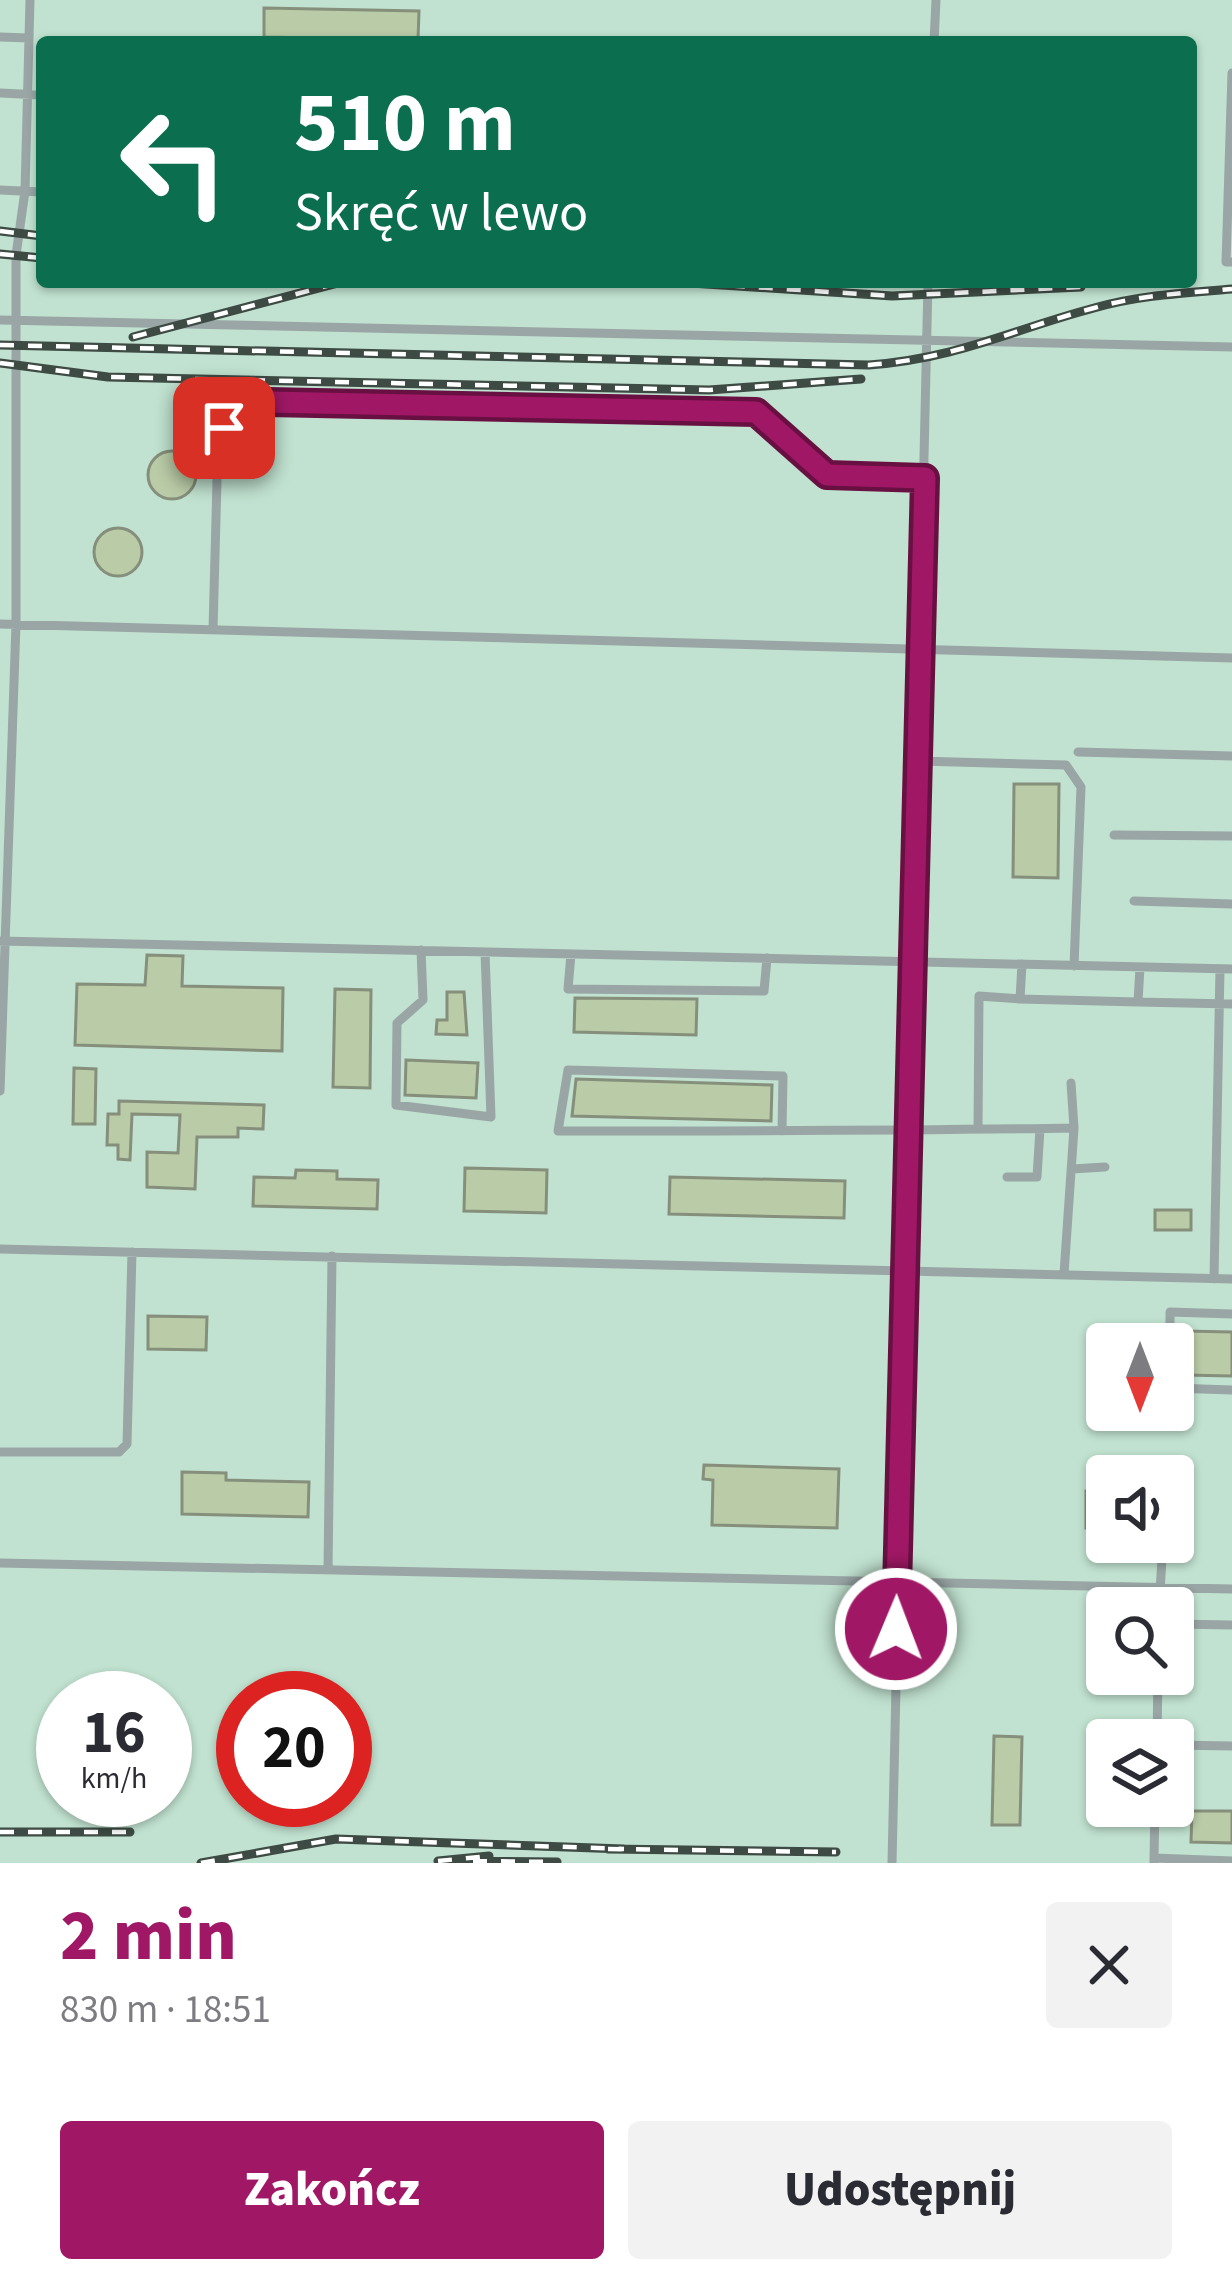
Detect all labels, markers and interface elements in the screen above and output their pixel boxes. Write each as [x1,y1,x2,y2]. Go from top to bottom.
text: 510 m [294,64,516,184]
icon: left [96,84,252,240]
text: Skręć w lewo [294,175,588,252]
pin [173,377,275,479]
icon: arrive [191,395,257,461]
north arrow [1086,1323,1194,1431]
map controls [1086,1323,1194,1827]
button: sound [1086,1455,1194,1563]
position arrow [833,1566,959,1692]
button: search [1086,1587,1194,1695]
speed limit sign: 20 [216,1671,372,1827]
text: 16 [82,1691,146,1776]
button: layers [1086,1719,1194,1827]
text: km/h [81,1757,147,1800]
text: 2 min [60,1885,237,1988]
button: close [1046,1902,1172,2028]
text: 830 m · 18:51 [60,1982,271,2038]
button: Zakończ [60,2121,604,2259]
button: Udostępnij [628,2121,1172,2259]

